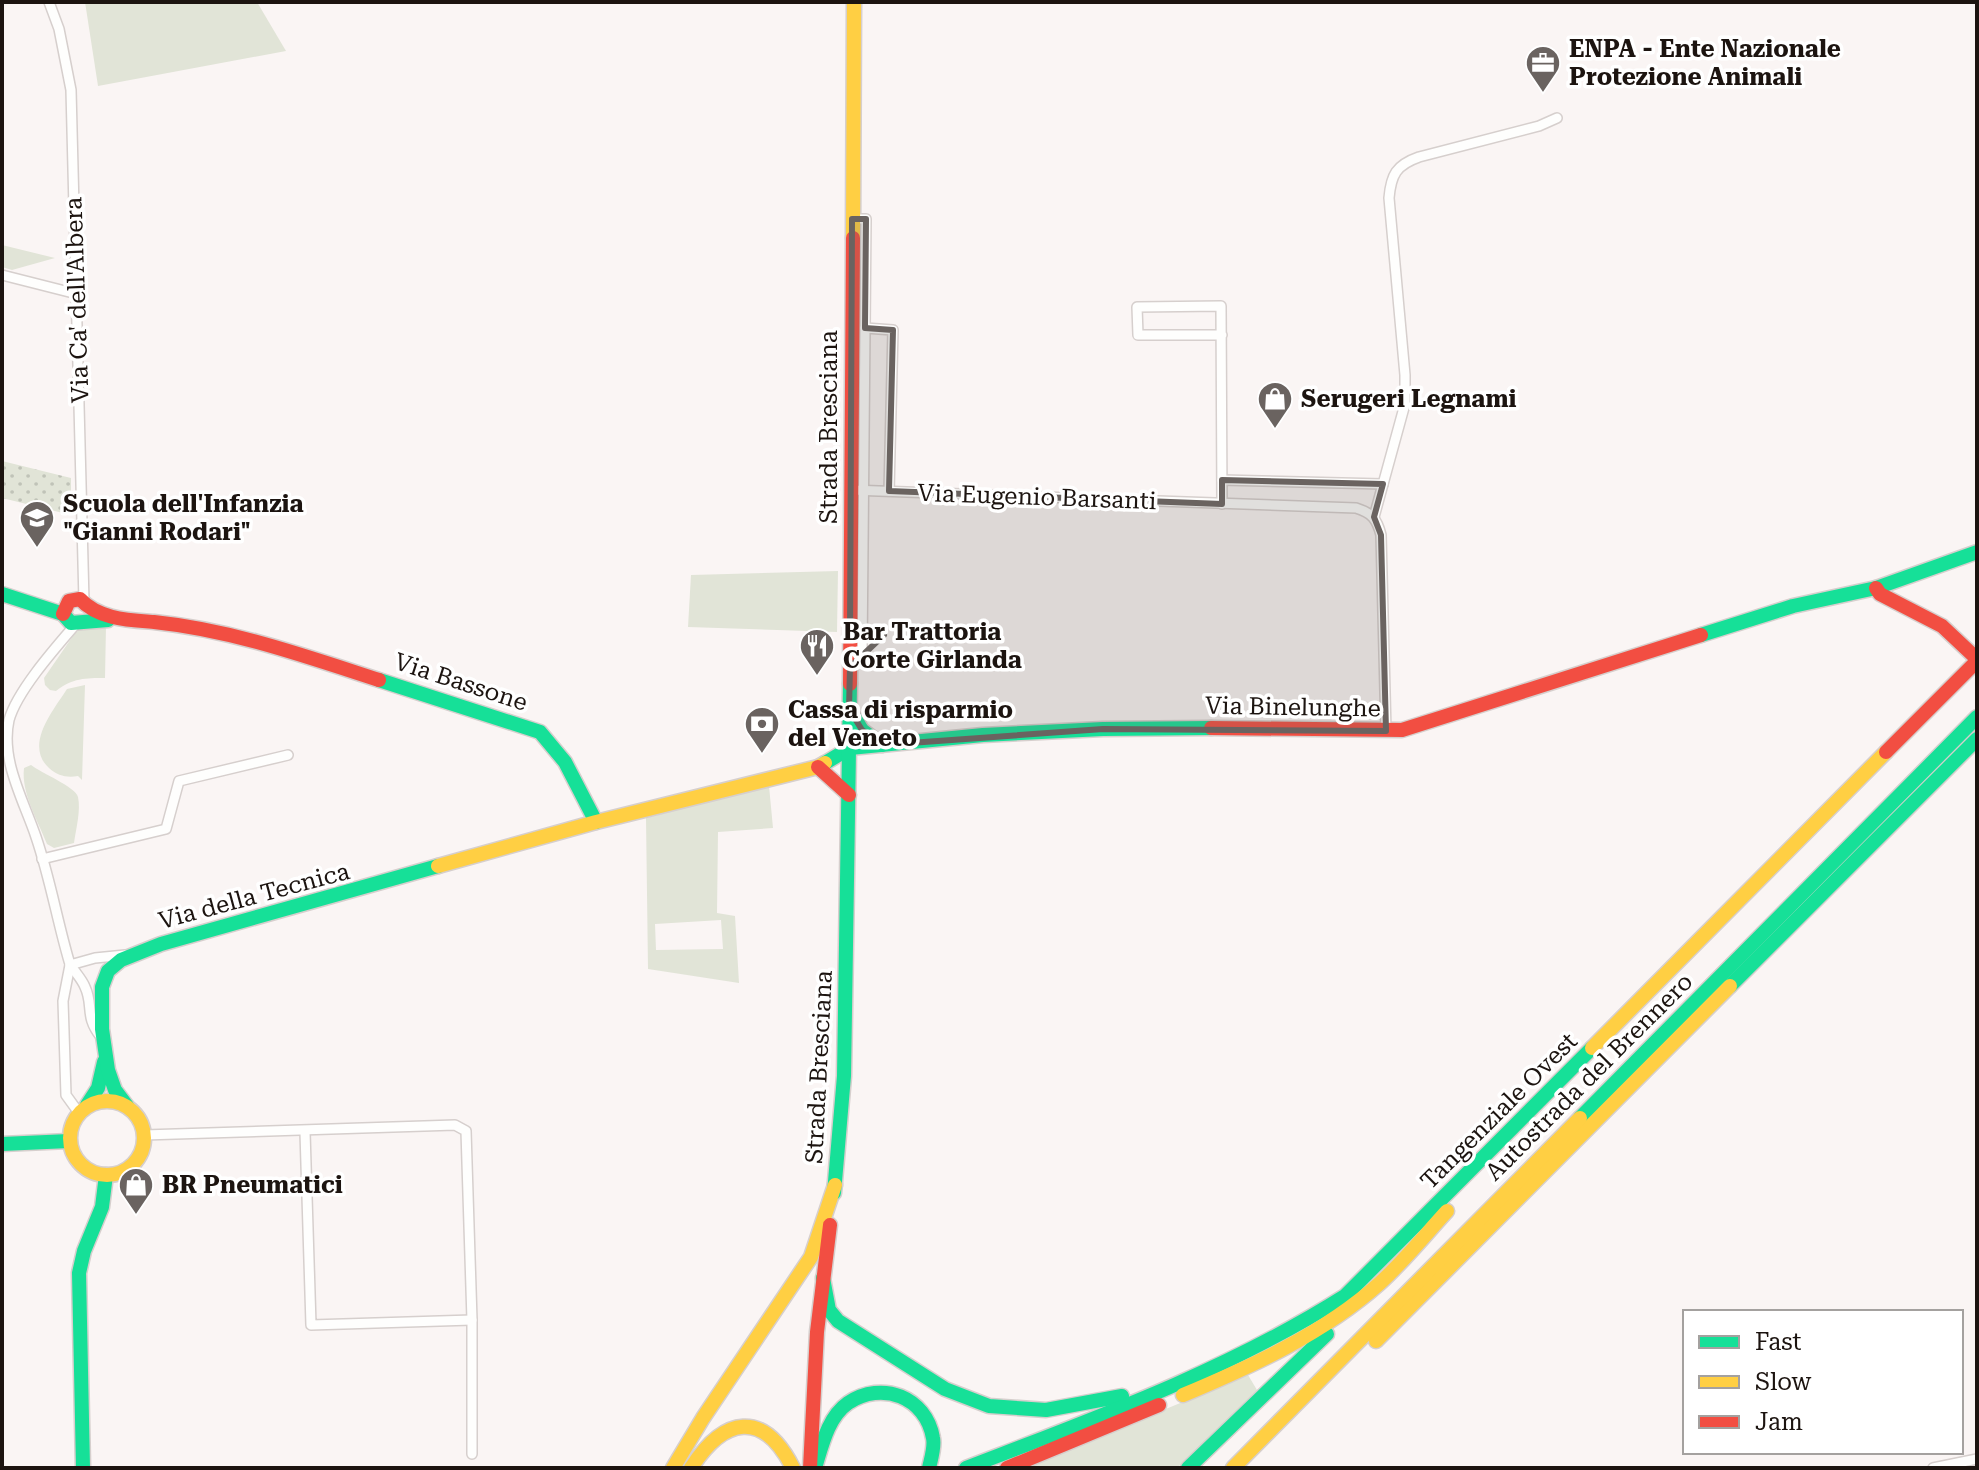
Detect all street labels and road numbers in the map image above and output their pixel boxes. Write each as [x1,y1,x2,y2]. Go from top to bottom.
street label: Via Ca' dell'Albera [59,197,95,403]
street label: Strada Bresciana [815,330,843,524]
street label: Via Eugenio Barsanti [917,479,1157,515]
street label: Via Bassone [391,647,531,717]
street label: Via Binelunghe [1205,691,1381,723]
street label: Via della Tecnica [155,857,353,935]
street label: Autostrada del Brennero [1480,968,1698,1186]
street label: Strada Bresciana [800,970,838,1164]
street label: Tangenziale Ovest [1415,1027,1583,1195]

